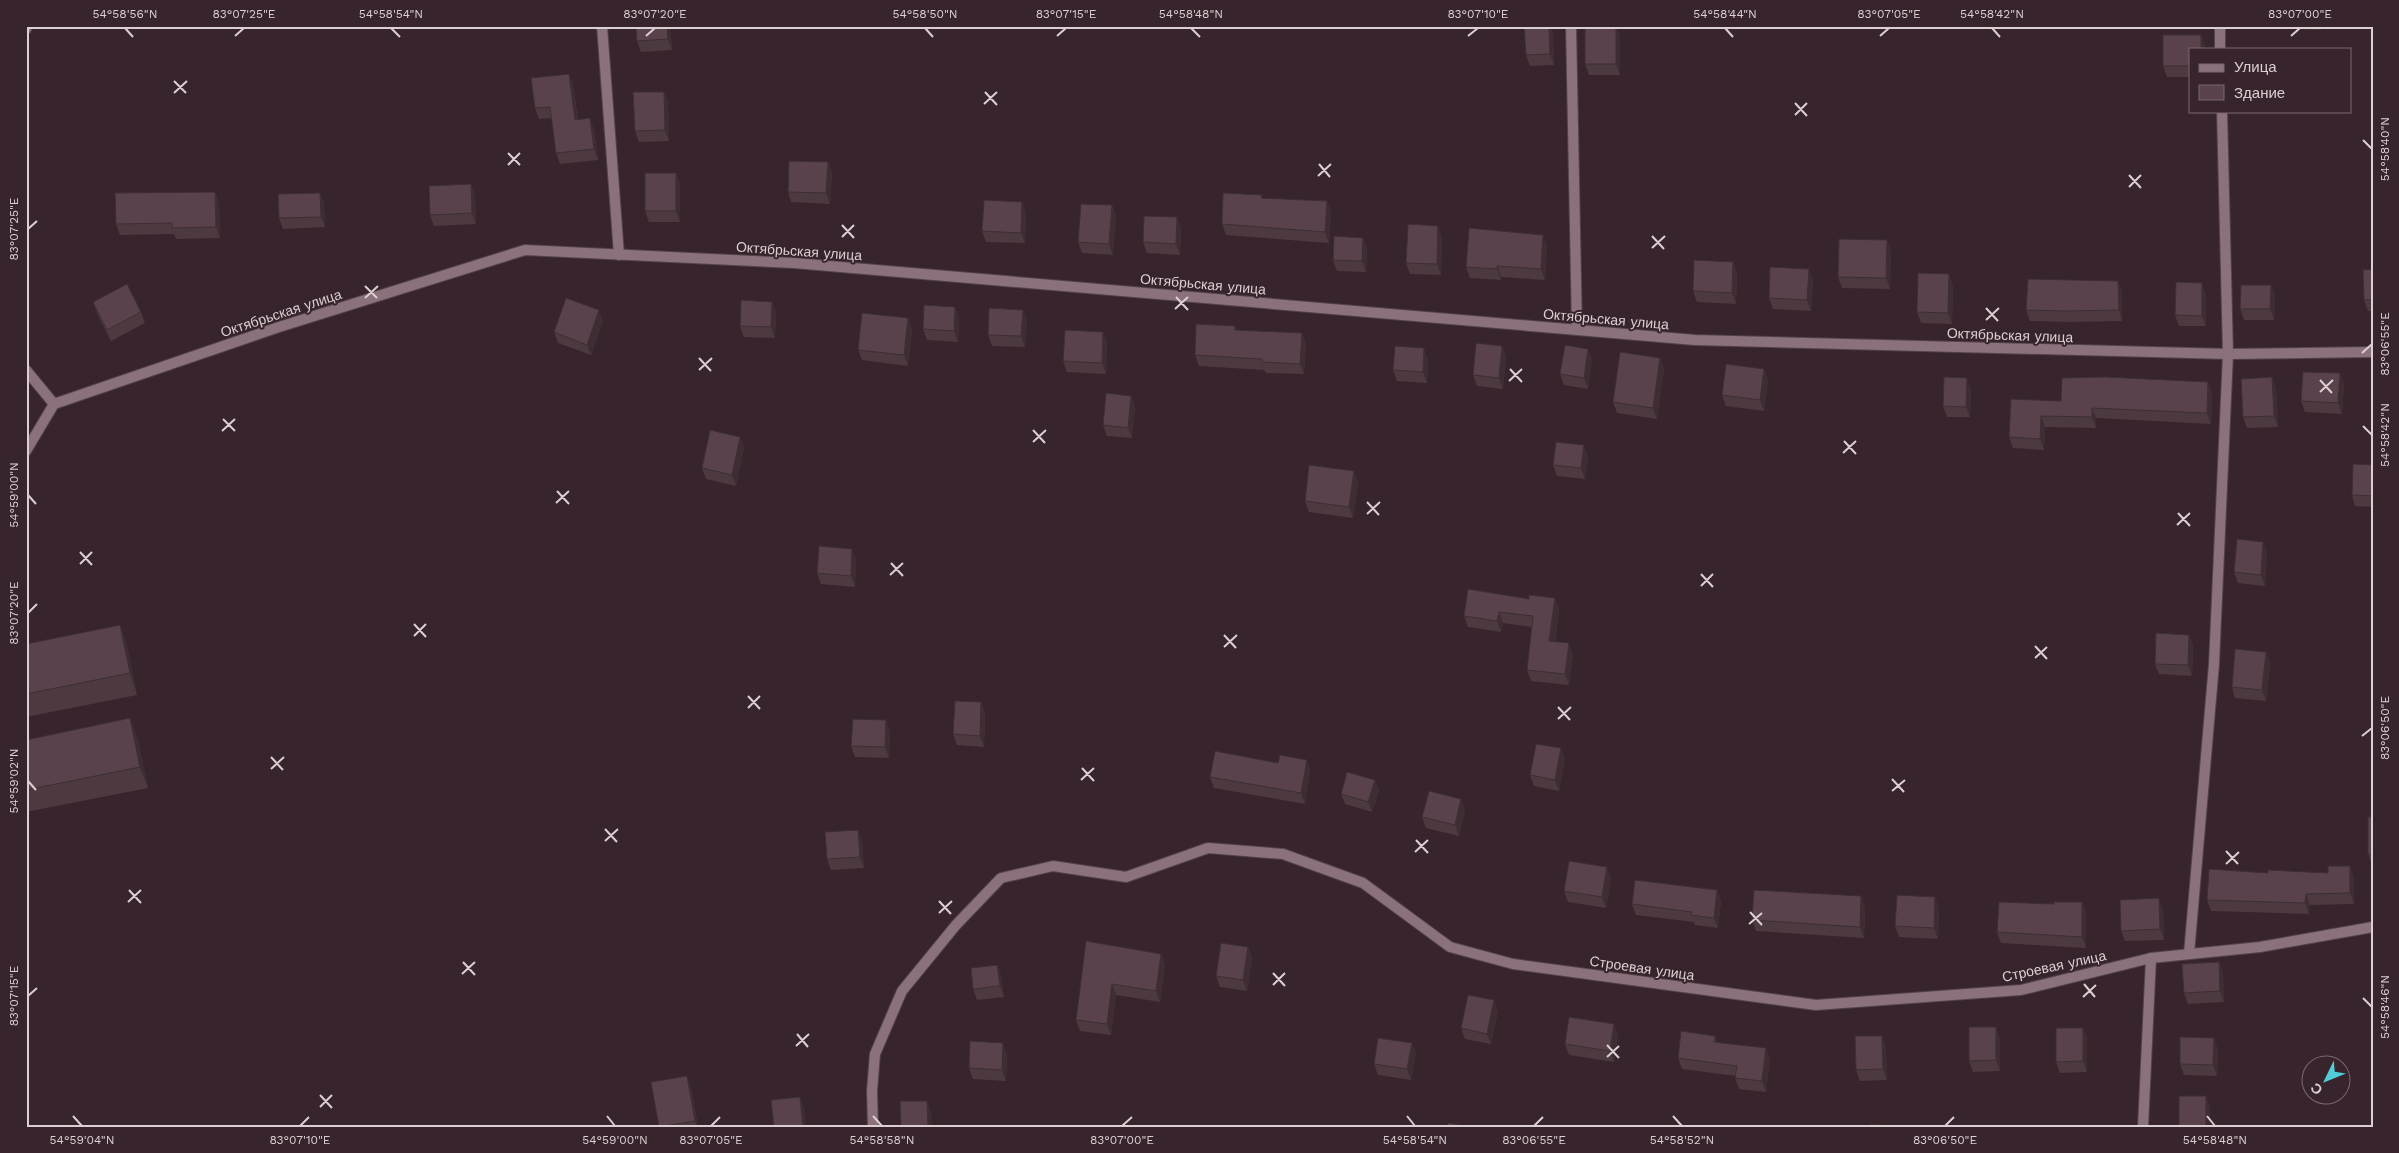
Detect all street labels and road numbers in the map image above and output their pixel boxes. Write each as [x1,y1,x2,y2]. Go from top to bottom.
street label: Октябрьская улица [735,239,863,263]
street label: Октябрьская улица [1139,271,1267,297]
street label: Октябрьская улица [218,286,344,340]
street label: Октябрьская улица [1542,306,1670,332]
street label: Октябрьская улица [1947,325,2074,345]
street label: Строевая улица [2001,947,2108,985]
street label: Строевая улица [1589,953,1696,983]

